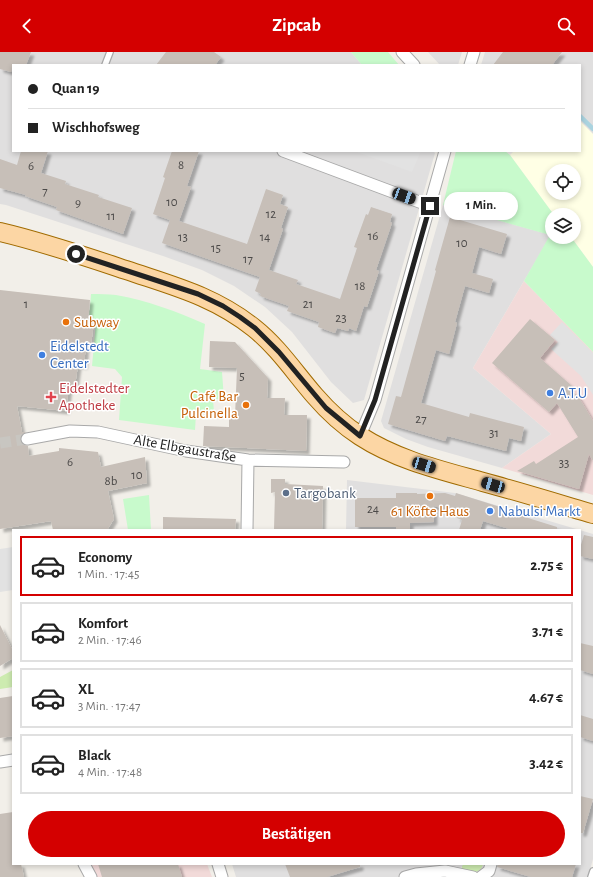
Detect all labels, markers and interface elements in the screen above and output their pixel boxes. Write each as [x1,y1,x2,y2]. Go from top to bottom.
icon: back [16,15,38,37]
icon: search [555,15,577,37]
text: Zipcab [272,17,321,35]
text: Quan 19 [52,81,100,96]
text: Wischhofsweg [52,120,139,135]
house number: 8 [178,159,184,172]
house number: 6 [28,160,34,173]
map controls [545,164,581,244]
button: locate [545,164,581,200]
house number: 7 [42,185,48,198]
car [391,186,417,206]
callout: 1 Min. [444,192,518,220]
house number: 10 [166,196,178,209]
house number: 9 [75,197,81,210]
route end [421,197,439,215]
text: 1 Min. [466,199,496,212]
house number: 12 [266,208,276,221]
button: layers [545,208,581,244]
house number: 11 [107,210,115,223]
house number: 16 [368,230,378,243]
house number: 13 [178,231,188,244]
house number: 14 [260,231,270,244]
house number: 10 [456,237,468,250]
house number: 15 [211,242,221,255]
route start [67,245,85,263]
house number: 17 [243,253,254,266]
house number: 18 [355,280,365,293]
house number: 1 [24,298,28,311]
house number: 21 [303,298,313,311]
house number: 23 [335,312,347,325]
place label: Subway [74,315,120,330]
marker: Subway [61,317,71,327]
place label: Eidelstedt Center [50,339,109,371]
marker: Eidelstedt Center [37,350,47,360]
house number: 5 [239,370,245,383]
place label: Eidelstedter Apotheke [59,381,130,413]
place label: A.T.U [558,386,587,401]
marker: A.T.U [545,388,555,398]
place label: Café Bar Pulcinella [181,389,238,421]
marker: Eidelstedter Apotheke [46,392,56,402]
marker: Café Bar Pulcinella [241,400,251,410]
house number: 27 [415,413,427,426]
house number: 31 [489,427,499,440]
street label: Alte Elbgaustraße [132,432,237,465]
house number: 6 [67,456,73,469]
car [411,456,437,474]
house number: 33 [559,457,569,470]
house number: 10 [131,469,143,482]
house number: 8b [105,475,118,488]
car [480,476,506,494]
place label: Targobank [294,486,356,501]
marker: Targobank [281,488,291,498]
marker: 61 Köfte Haus [425,491,435,501]
house number: 24 [367,503,379,516]
place label: 61 Köfte Haus [391,504,469,519]
place label: Nabulsi Markt [498,504,581,519]
marker: Nabulsi Markt [485,506,495,516]
icon: car [30,548,66,584]
text: Economy [78,550,132,565]
text: 2.75 € [530,558,563,573]
text: 1 Min. · 17:45 [78,568,140,581]
icon: car [30,614,66,650]
text: Komfort [78,616,128,631]
text: 3.71 € [532,624,563,639]
text: 2 Min. · 17:46 [78,634,142,647]
icon: car [30,680,66,716]
text: XL [78,682,94,697]
text: 4.67 € [529,690,563,705]
text: 3 Min. · 17:47 [78,700,140,713]
icon: car [30,746,66,782]
text: Black [78,748,111,763]
text: 3.42 € [529,756,563,771]
text: 4 Min. · 17:48 [78,766,142,779]
button: Bestätigen [28,811,565,857]

